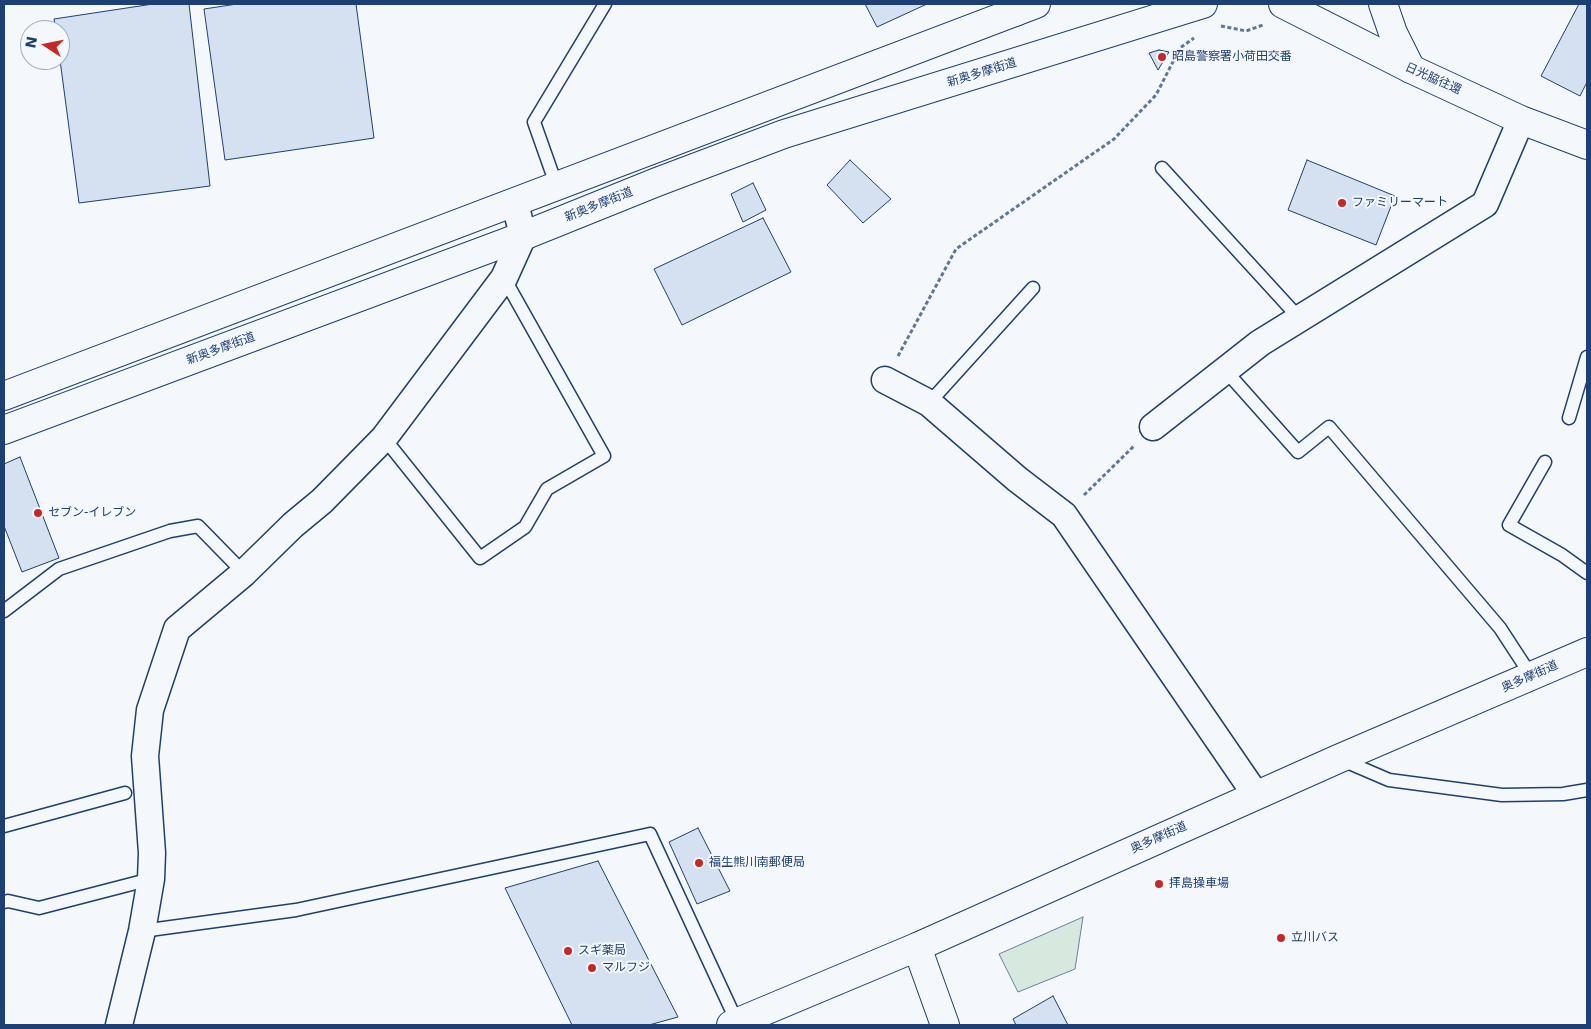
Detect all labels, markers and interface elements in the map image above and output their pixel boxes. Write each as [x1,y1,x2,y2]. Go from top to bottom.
north arrow [20,20,70,70]
text: N [22,35,40,50]
place label: 昭島警察署小荷田交番 [1172,50,1292,64]
marker: 昭島警察署小荷田交番 [1156,51,1168,63]
street label: 新奥多摩街道 [945,56,1019,90]
street label: 日光脇往還 [1403,60,1463,98]
street label: 新奥多摩街道 [563,185,635,225]
place label: ファミリーマート [1352,196,1448,210]
marker: ファミリーマート [1336,197,1348,209]
street label: 新奥多摩街道 [185,330,257,368]
place label: セブン-イレブン [48,506,136,520]
marker: セブン-イレブン [32,507,44,519]
street label: 奥多摩街道 [1500,658,1560,696]
street label: 奥多摩街道 [1129,819,1189,857]
place label: 福生熊川南郵便局 [709,856,805,870]
marker: 福生熊川南郵便局 [693,857,705,869]
place label: 拝島操車場 [1169,877,1229,891]
marker: 拝島操車場 [1153,878,1165,890]
place label: 立川バス [1291,931,1339,945]
marker: 立川バス [1275,932,1287,944]
place label: スギ薬局 [578,944,626,958]
marker: スギ薬局 [562,945,574,957]
place label: マルフジ [602,961,650,975]
marker: マルフジ [586,962,598,974]

